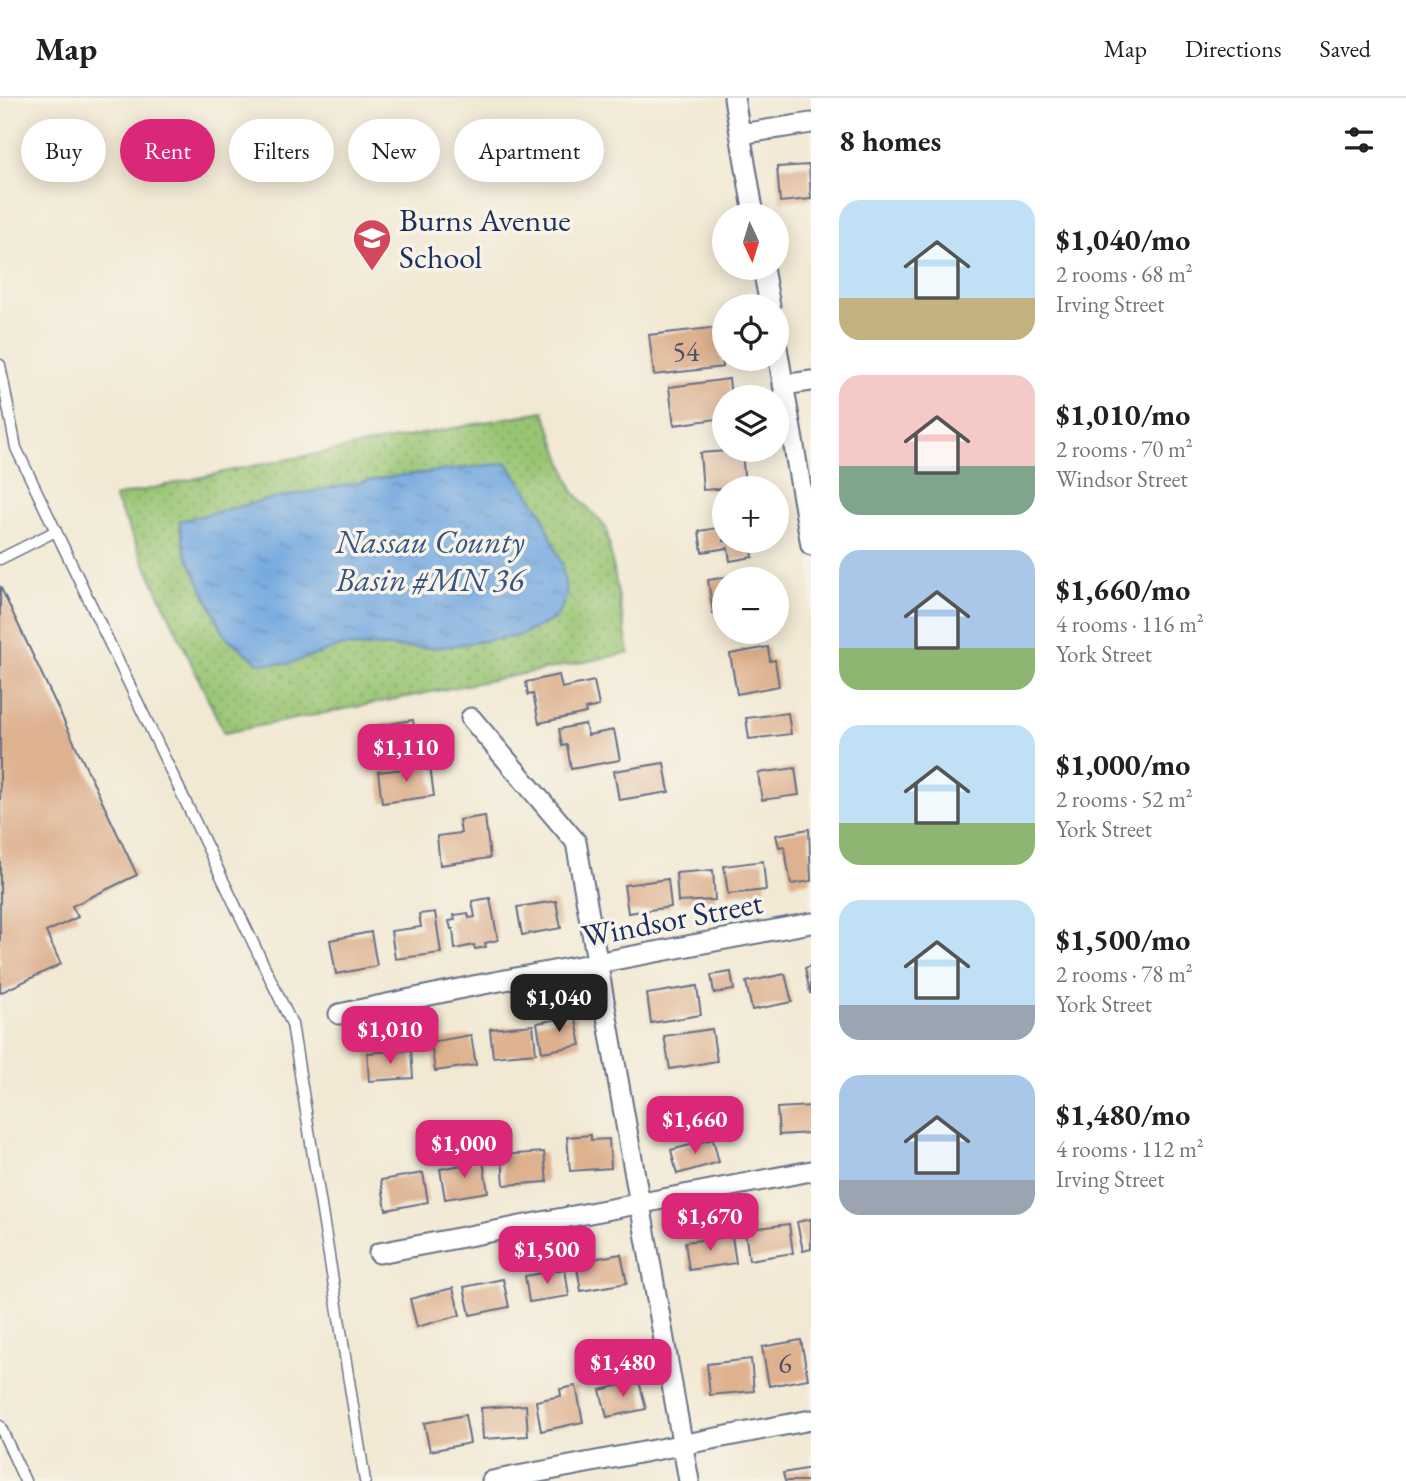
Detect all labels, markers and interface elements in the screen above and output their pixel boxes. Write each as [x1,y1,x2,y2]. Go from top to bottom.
text: Map [35,27,97,70]
text: Map [1104,33,1147,64]
text: Directions [1185,33,1282,64]
text: Saved [1320,33,1371,64]
chip: Buy [21,119,106,182]
chip: Rent [120,119,215,182]
chip: Filters [229,119,334,182]
chip: New [348,119,440,182]
chip: Apartment [454,119,604,182]
text: 8 homes [839,121,941,160]
icon: filters [1340,121,1378,159]
place label: Burns Avenue School [399,199,571,278]
north arrow [712,203,789,280]
map controls [712,203,789,644]
school or university icon: Burns Avenue School [351,217,393,272]
text: $1,040/mo [1056,220,1190,259]
icon: home [895,228,979,312]
text: 2 rooms · 68 m² [1056,259,1193,289]
text: Irving Street [1056,289,1165,319]
button: locate [712,294,789,371]
house number: 54 [673,333,700,369]
button: layers [712,385,789,462]
text: $1,010/mo [1056,395,1190,434]
icon: home [895,403,979,487]
text: 2 rooms · 70 m² [1056,434,1193,464]
text: Windsor Street [1056,464,1188,494]
button: + [712,476,789,553]
water label: Nassau County Basin #MN 36 [334,520,527,601]
button: − [712,567,789,644]
text: $1,660/mo [1056,570,1190,609]
icon: home [895,578,979,662]
text: 4 rooms · 116 m² [1056,609,1204,639]
text: York Street [1056,639,1152,669]
pin: $1,110 [349,724,463,784]
text: $1,110 [374,732,438,762]
text: $1,000/mo [1056,745,1190,784]
icon: home [895,753,979,837]
text: 2 rooms · 52 m² [1056,784,1193,814]
text: York Street [1056,814,1152,844]
street label: Windsor Street [578,881,766,957]
text: $1,500/mo [1056,920,1190,959]
icon: home [895,928,979,1012]
text: 2 rooms · 78 m² [1056,959,1193,989]
pin: $1,040 [502,974,616,1034]
text: $1,040 [527,982,591,1012]
text: York Street [1056,989,1152,1019]
pin: $1,010 [333,1006,447,1066]
text: $1,010 [358,1014,422,1044]
text: $1,480/mo [1056,1095,1190,1134]
pin: $1,660 [638,1096,752,1156]
icon: home [895,1103,979,1187]
text: $1,660 [663,1104,727,1134]
pin: $1,000 [407,1121,521,1180]
text: $1,000 [432,1128,496,1158]
text: 4 rooms · 112 m² [1056,1134,1204,1164]
text: Irving Street [1056,1164,1165,1194]
pin: $1,670 [653,1194,767,1253]
text: $1,670 [678,1201,742,1231]
pin: $1,500 [490,1226,604,1286]
text: $1,500 [515,1234,579,1264]
pin: $1,480 [566,1340,680,1399]
house number: 6 [778,1345,792,1381]
text: $1,480 [591,1347,655,1377]

